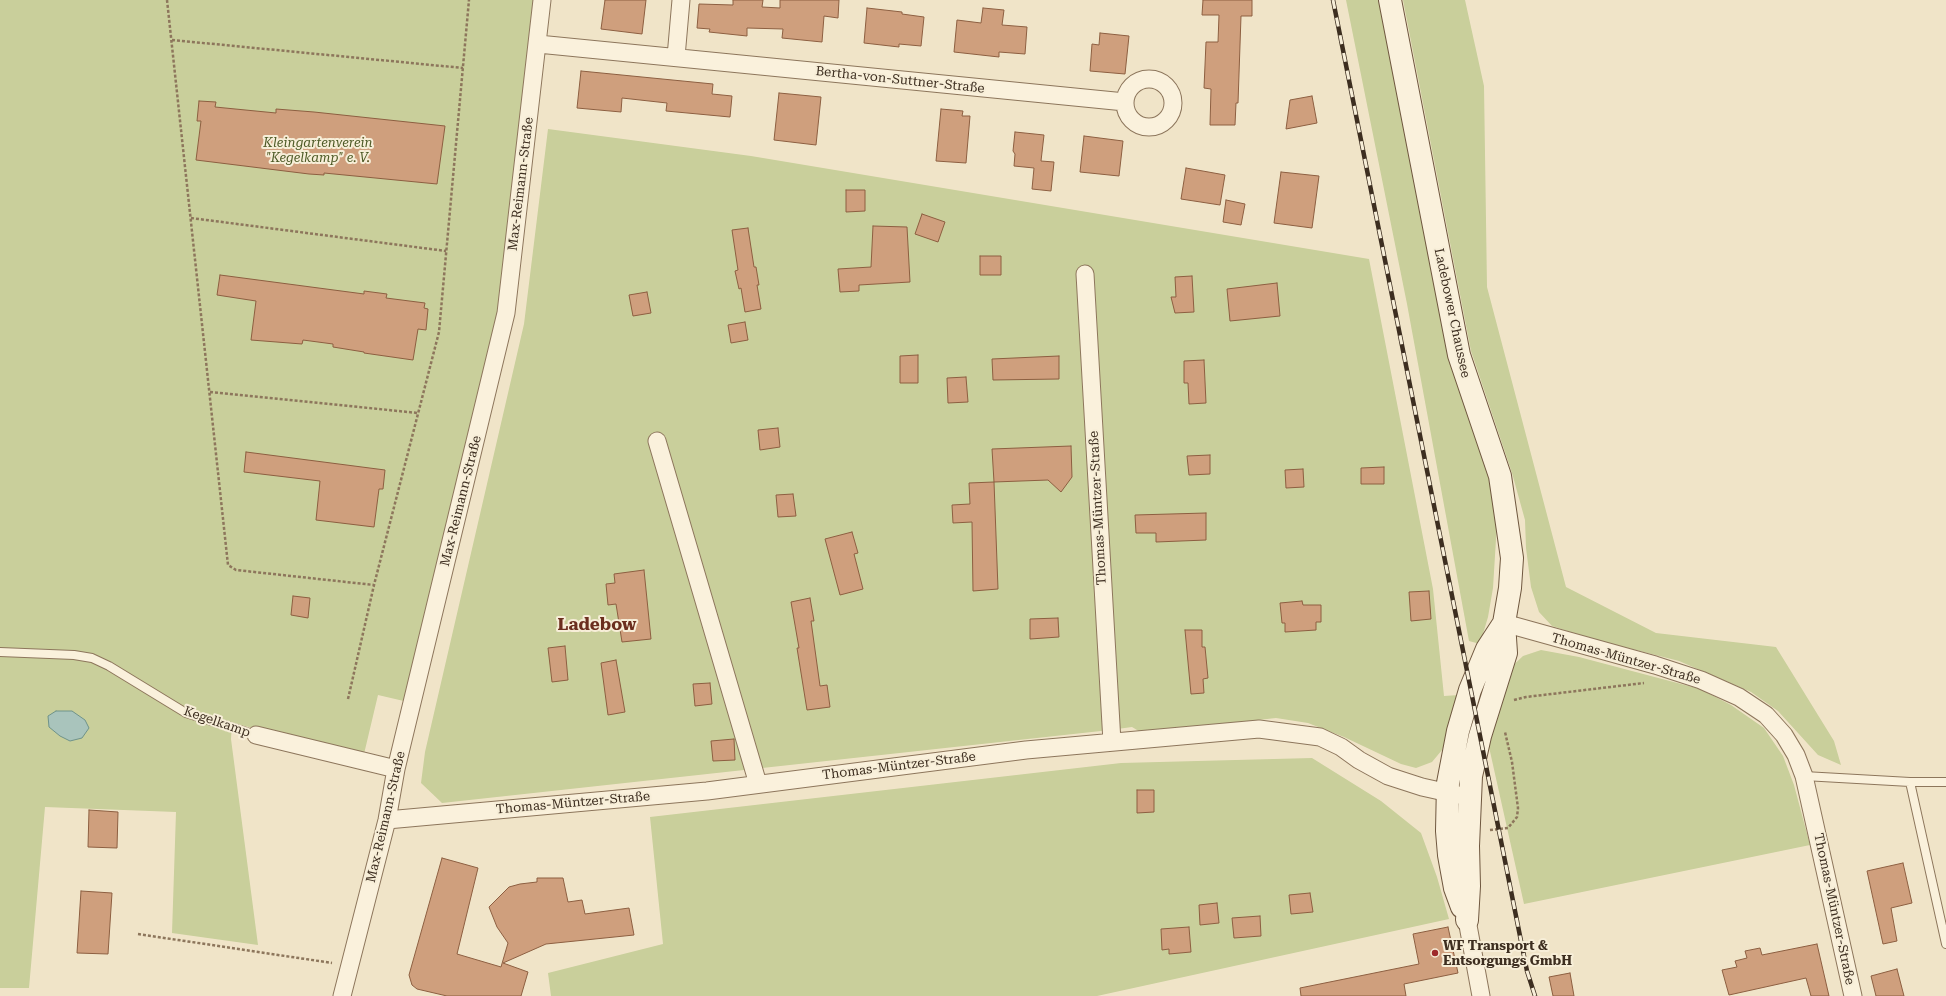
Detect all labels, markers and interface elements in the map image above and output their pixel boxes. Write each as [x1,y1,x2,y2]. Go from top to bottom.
street label: Bertha-von-Suttner-Straße [815,63,985,97]
street label: Max-Reimann-Straße [505,116,537,252]
park label: Kleingartenverein "Kegelkamp" e. V. [263,135,373,166]
street label: Ladebower Chaussee [1431,247,1473,379]
street label: Thomas-Müntzer-Straße [1086,430,1110,586]
street label: Max-Reimann-Straße [437,434,485,568]
district label: Ladebow [558,615,636,635]
street label: Thomas-Müntzer-Straße [1550,630,1702,688]
street label: Kegelkamp [182,703,252,741]
street label: Thomas-Müntzer-Straße [821,749,977,783]
street label: Max-Reimann-Straße [363,750,409,884]
street label: Thomas-Müntzer-Straße [495,788,651,818]
street label: Thomas-Müntzer-Straße [1810,832,1858,986]
place label: WF Transport & Entsorgungs GmbH [1443,938,1572,969]
marker: WF Transport & Entsorgungs GmbH [1430,948,1440,958]

